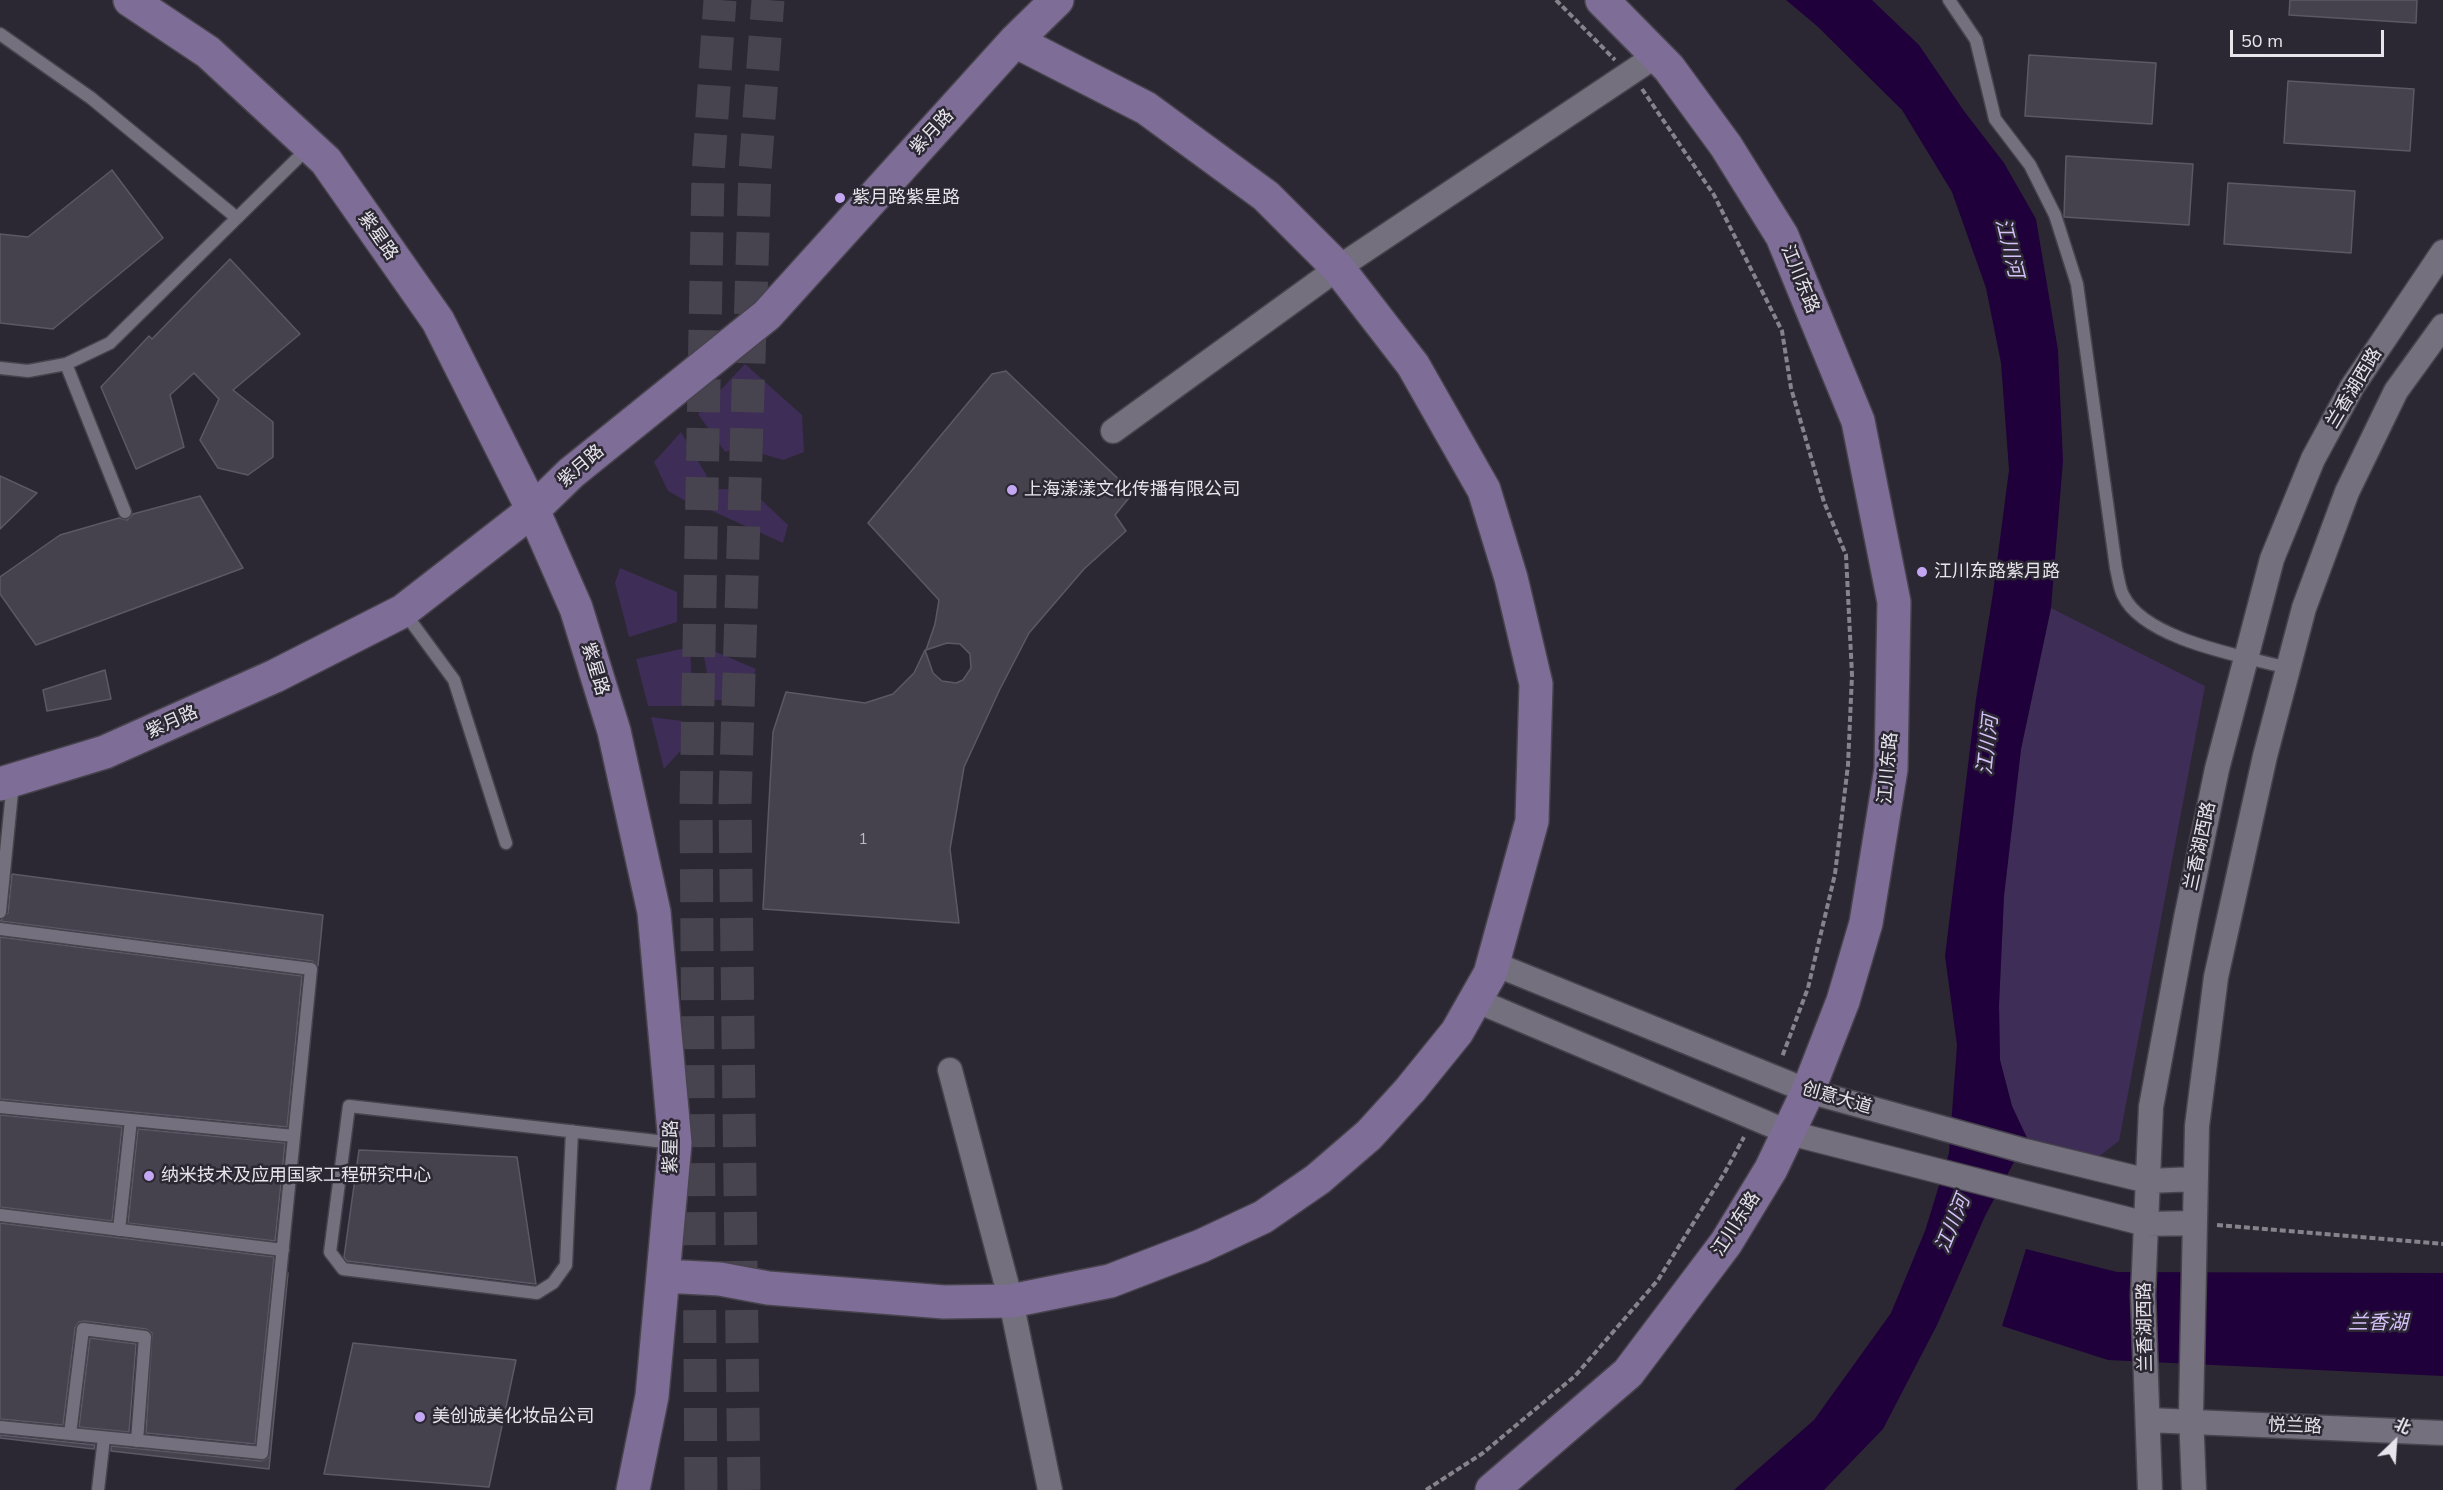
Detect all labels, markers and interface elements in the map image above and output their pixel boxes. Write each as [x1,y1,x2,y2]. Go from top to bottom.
scale bar [2233,18,2388,56]
text: 50 m [2241,29,2283,52]
street label: 紫月路 [906,105,958,159]
place label: 紫月路紫星路 [852,187,960,209]
marker: 紫月路紫星路 [833,191,847,205]
street label: 紫星路 [354,208,402,264]
water label: 江川河 [1990,216,2028,280]
street label: 江川东路 [1777,242,1823,316]
street label: 兰香湖西路 [2322,344,2386,432]
street label: 紫月路 [554,440,608,492]
place label: 上海漾漾文化传播有限公司 [1024,479,1240,501]
marker: 上海漾漾文化传播有限公司 [1005,483,1019,497]
place label: 江川东路紫月路 [1934,561,2060,583]
marker: 江川东路紫月路 [1915,565,1929,579]
street label: 紫星路 [577,640,613,698]
street label: 紫月路 [143,701,201,743]
water label: 江川河 [1973,714,2003,776]
street label: 江川东路 [1874,731,1902,805]
street label: 兰香湖西路 [2180,800,2220,892]
house number: 1 [859,830,867,848]
street label: 创意大道 [1799,1078,1875,1118]
street label: 紫星路 [660,1120,682,1174]
place label: 纳米技术及应用国家工程研究中心 [161,1165,431,1187]
marker: 纳米技术及应用国家工程研究中心 [142,1169,156,1183]
street label: 江川东路 [1707,1188,1765,1260]
water label: 江川河 [1931,1192,1975,1256]
street label: 兰香湖西路 [2133,1282,2157,1372]
water label: 兰香湖 [2348,1311,2408,1335]
place label: 美创诚美化妆品公司 [432,1406,594,1428]
marker: 美创诚美化妆品公司 [413,1410,427,1424]
north arrow [2365,1412,2425,1472]
text: 北 [2391,1413,2414,1438]
street label: 悦兰路 [2268,1414,2322,1438]

